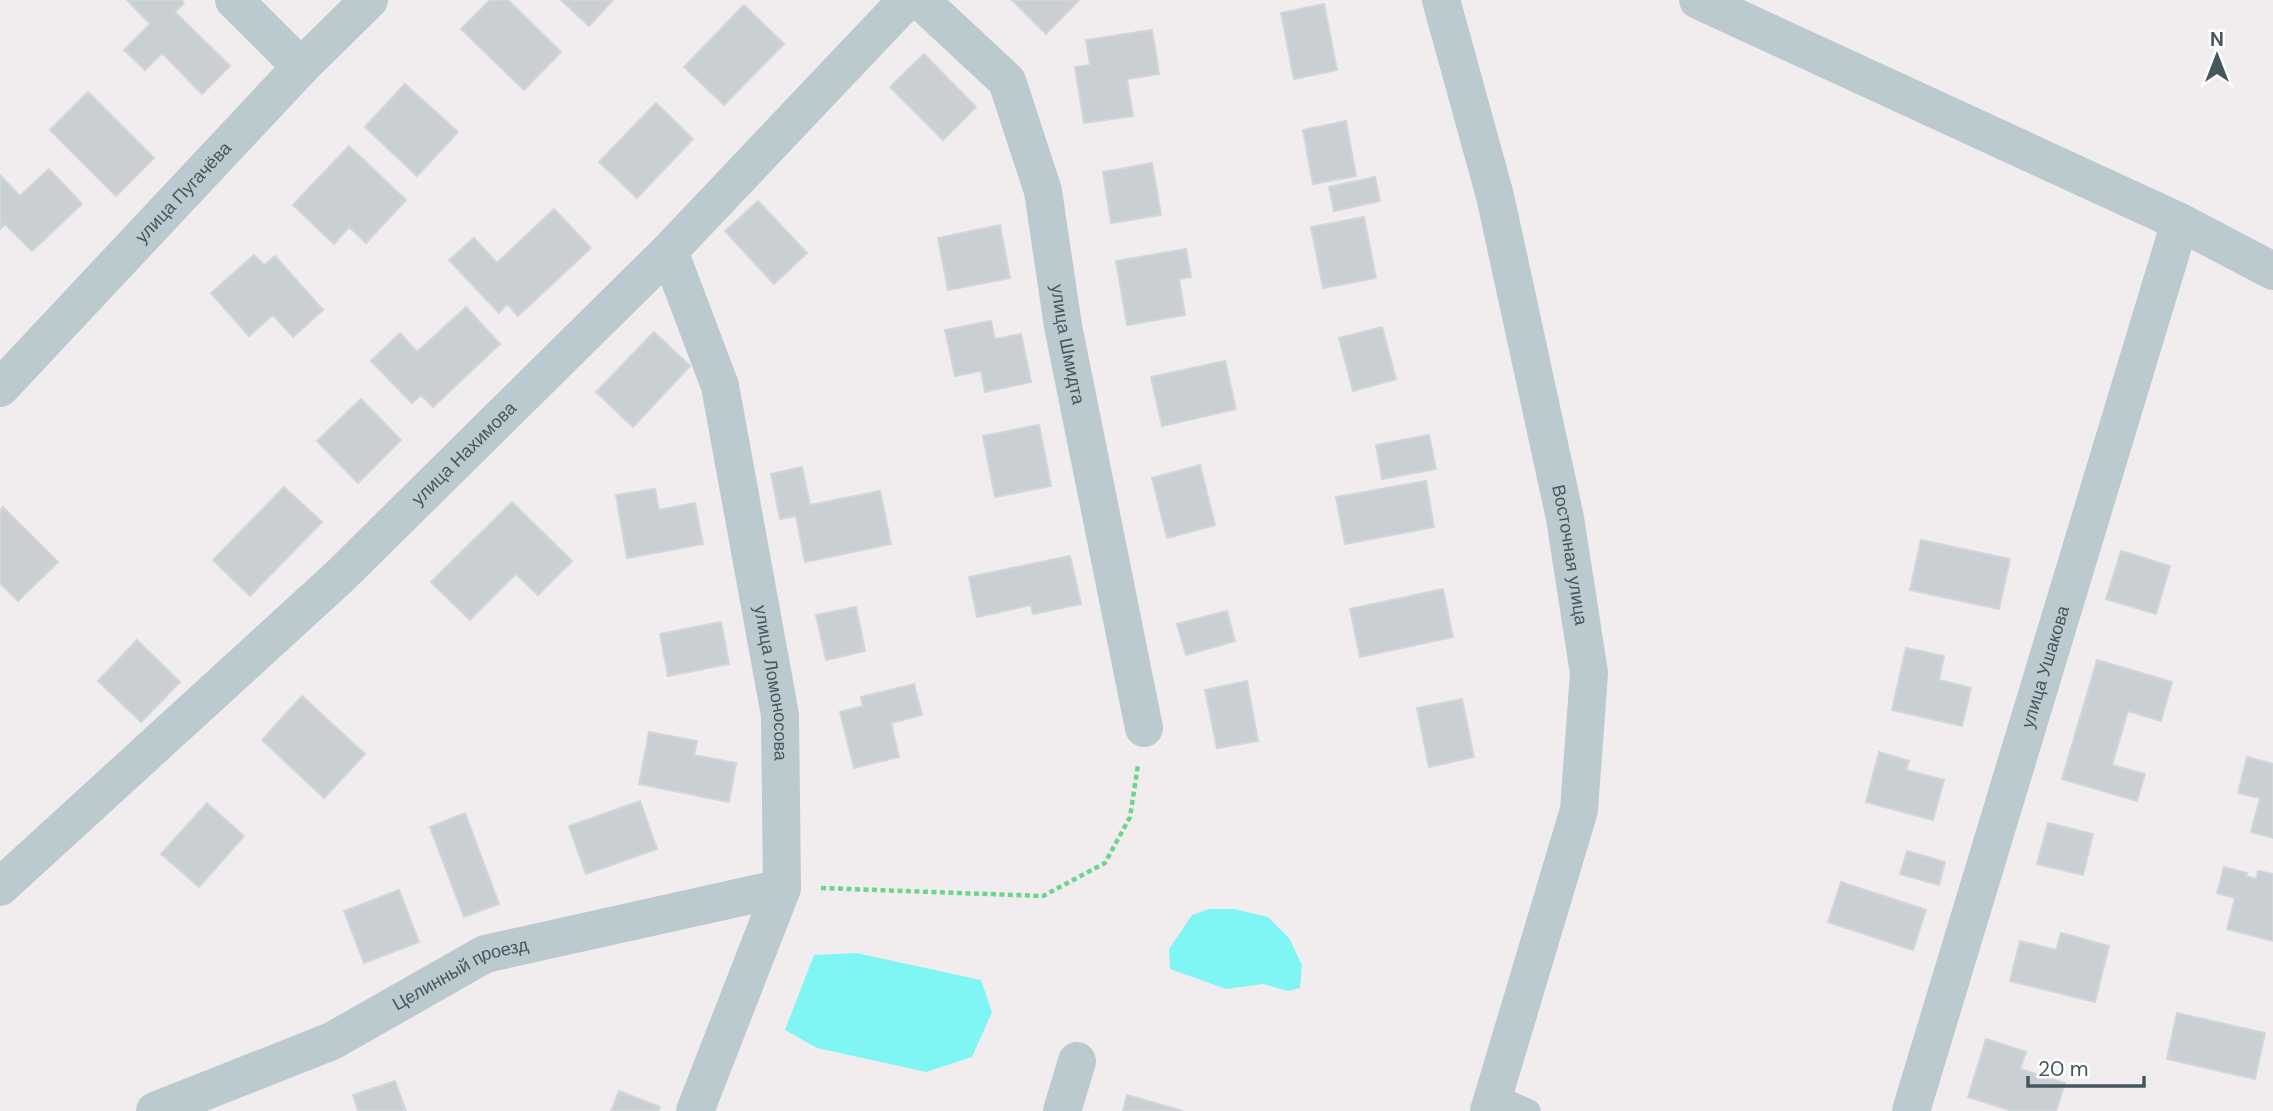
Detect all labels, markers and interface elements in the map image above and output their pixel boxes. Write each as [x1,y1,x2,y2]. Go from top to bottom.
north arrow [2182,21,2252,91]
text: N [2210,27,2224,52]
street label: улица Пугачёва [130,136,237,248]
street label: улица Шмидта [1045,283,1091,408]
street label: улица Нахимова [406,396,522,511]
street label: Восточная улица [1546,482,1594,628]
street label: улица Ушакова [2016,602,2076,731]
street label: улица Ломоносова [748,603,793,762]
street label: Целинный проезд [388,933,531,1016]
scale bar [2028,1044,2144,1088]
text: 20 m [2038,1055,2089,1083]

